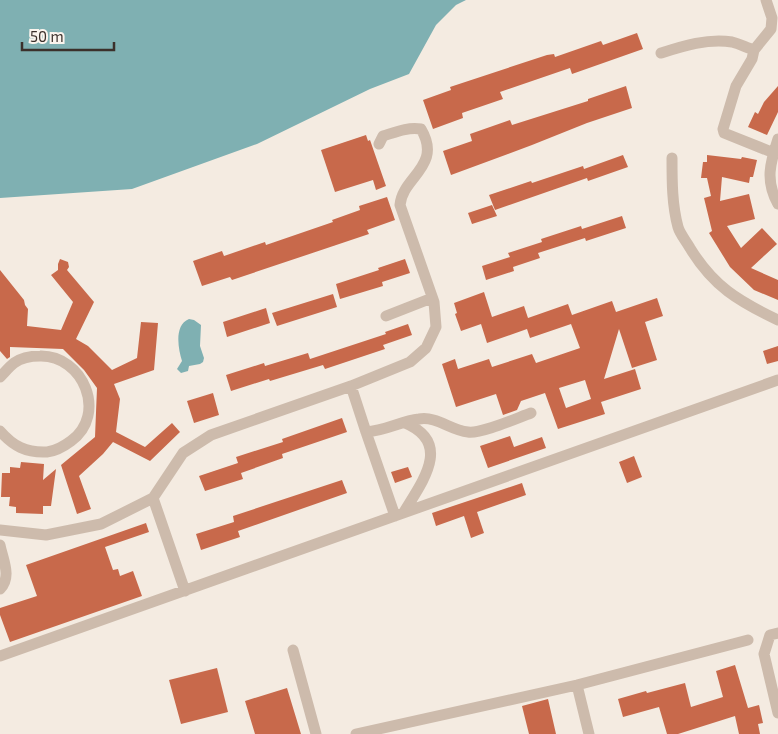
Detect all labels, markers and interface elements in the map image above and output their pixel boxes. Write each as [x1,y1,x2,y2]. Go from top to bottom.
scale bar [22,20,115,52]
text: 50 m [30,27,64,45]

